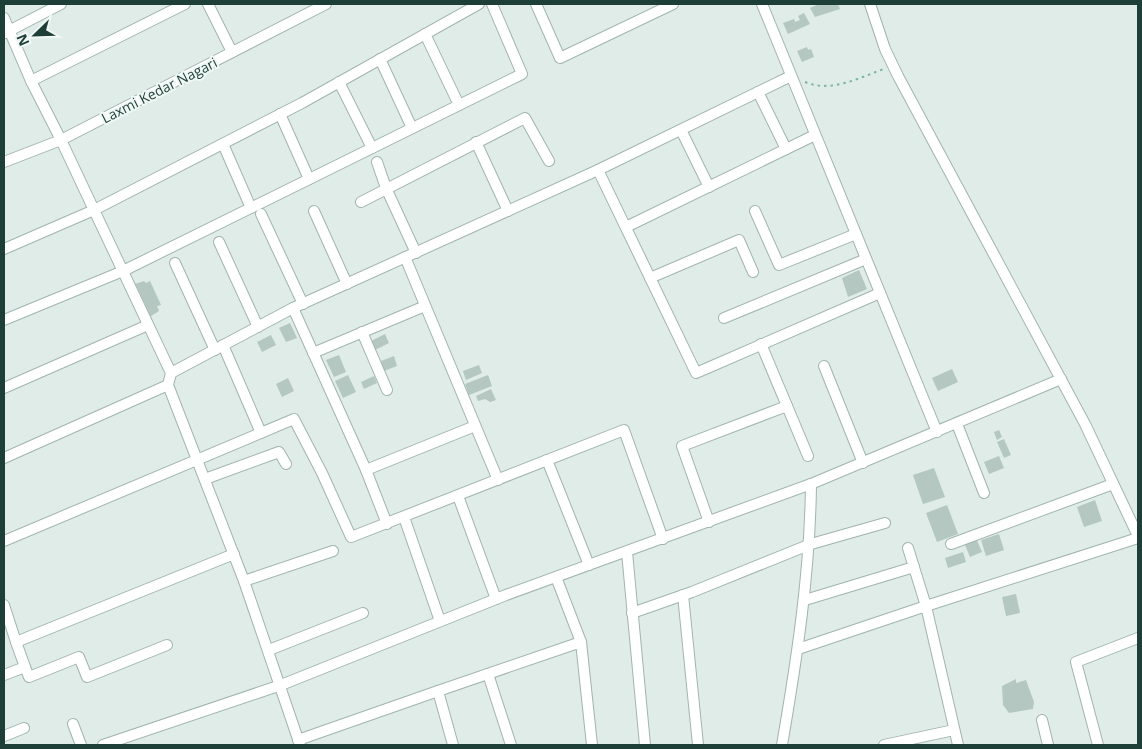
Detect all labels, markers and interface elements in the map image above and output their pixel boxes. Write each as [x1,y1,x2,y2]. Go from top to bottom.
north arrow [10,10,60,60]
text: N [12,31,34,49]
street label: Laxmi Kedar Nagari [98,53,220,127]

